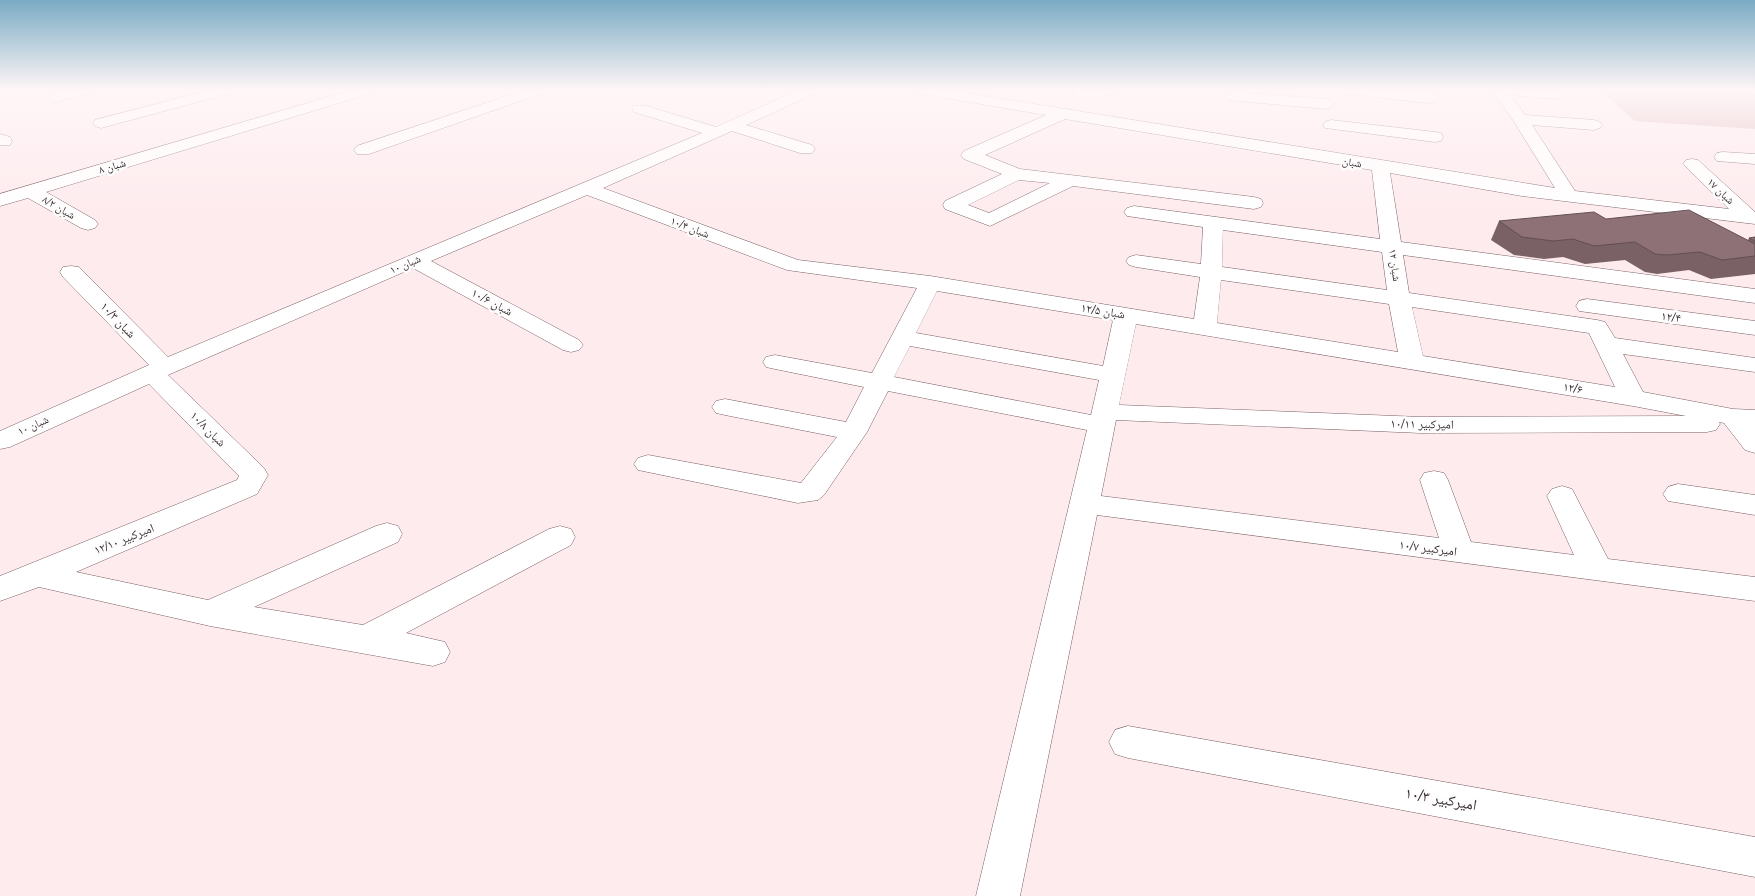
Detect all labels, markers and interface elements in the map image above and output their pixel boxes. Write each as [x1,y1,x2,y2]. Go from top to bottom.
street label: شبان [1341,154,1363,170]
street label: ۸ شبان [97,155,127,177]
street label: ۱۷ شبان [1704,175,1738,207]
street label: ۸/۲ شبان [40,192,78,222]
street label: ۱۰/۴ شبان [669,213,711,241]
street label: ۱۲ شبان [1386,248,1404,282]
street label: ۱۰ شبان [387,251,423,277]
street label: ۱۰/۶ شبان [469,285,515,319]
street label: ۱۰/۳ شبان [97,299,139,341]
street label: ۱۲/۵ شبان [1080,300,1126,322]
street label: ۱۲/۴ [1660,308,1682,325]
street label: ۱۲/۶ [1562,379,1584,396]
street label: ۱۰/۸ شبان [187,408,229,450]
street label: ۱۰ شبان [15,412,51,438]
street label: ۱۰/۱۱ امیرکبیر [1390,415,1454,432]
street label: ۱۲/۱۰ امیرکبیر [92,520,156,558]
street label: ۱۰/۷ امیرکبیر [1398,537,1458,559]
street label: ۱۰/۳ امیرکبیر [1404,783,1478,814]

